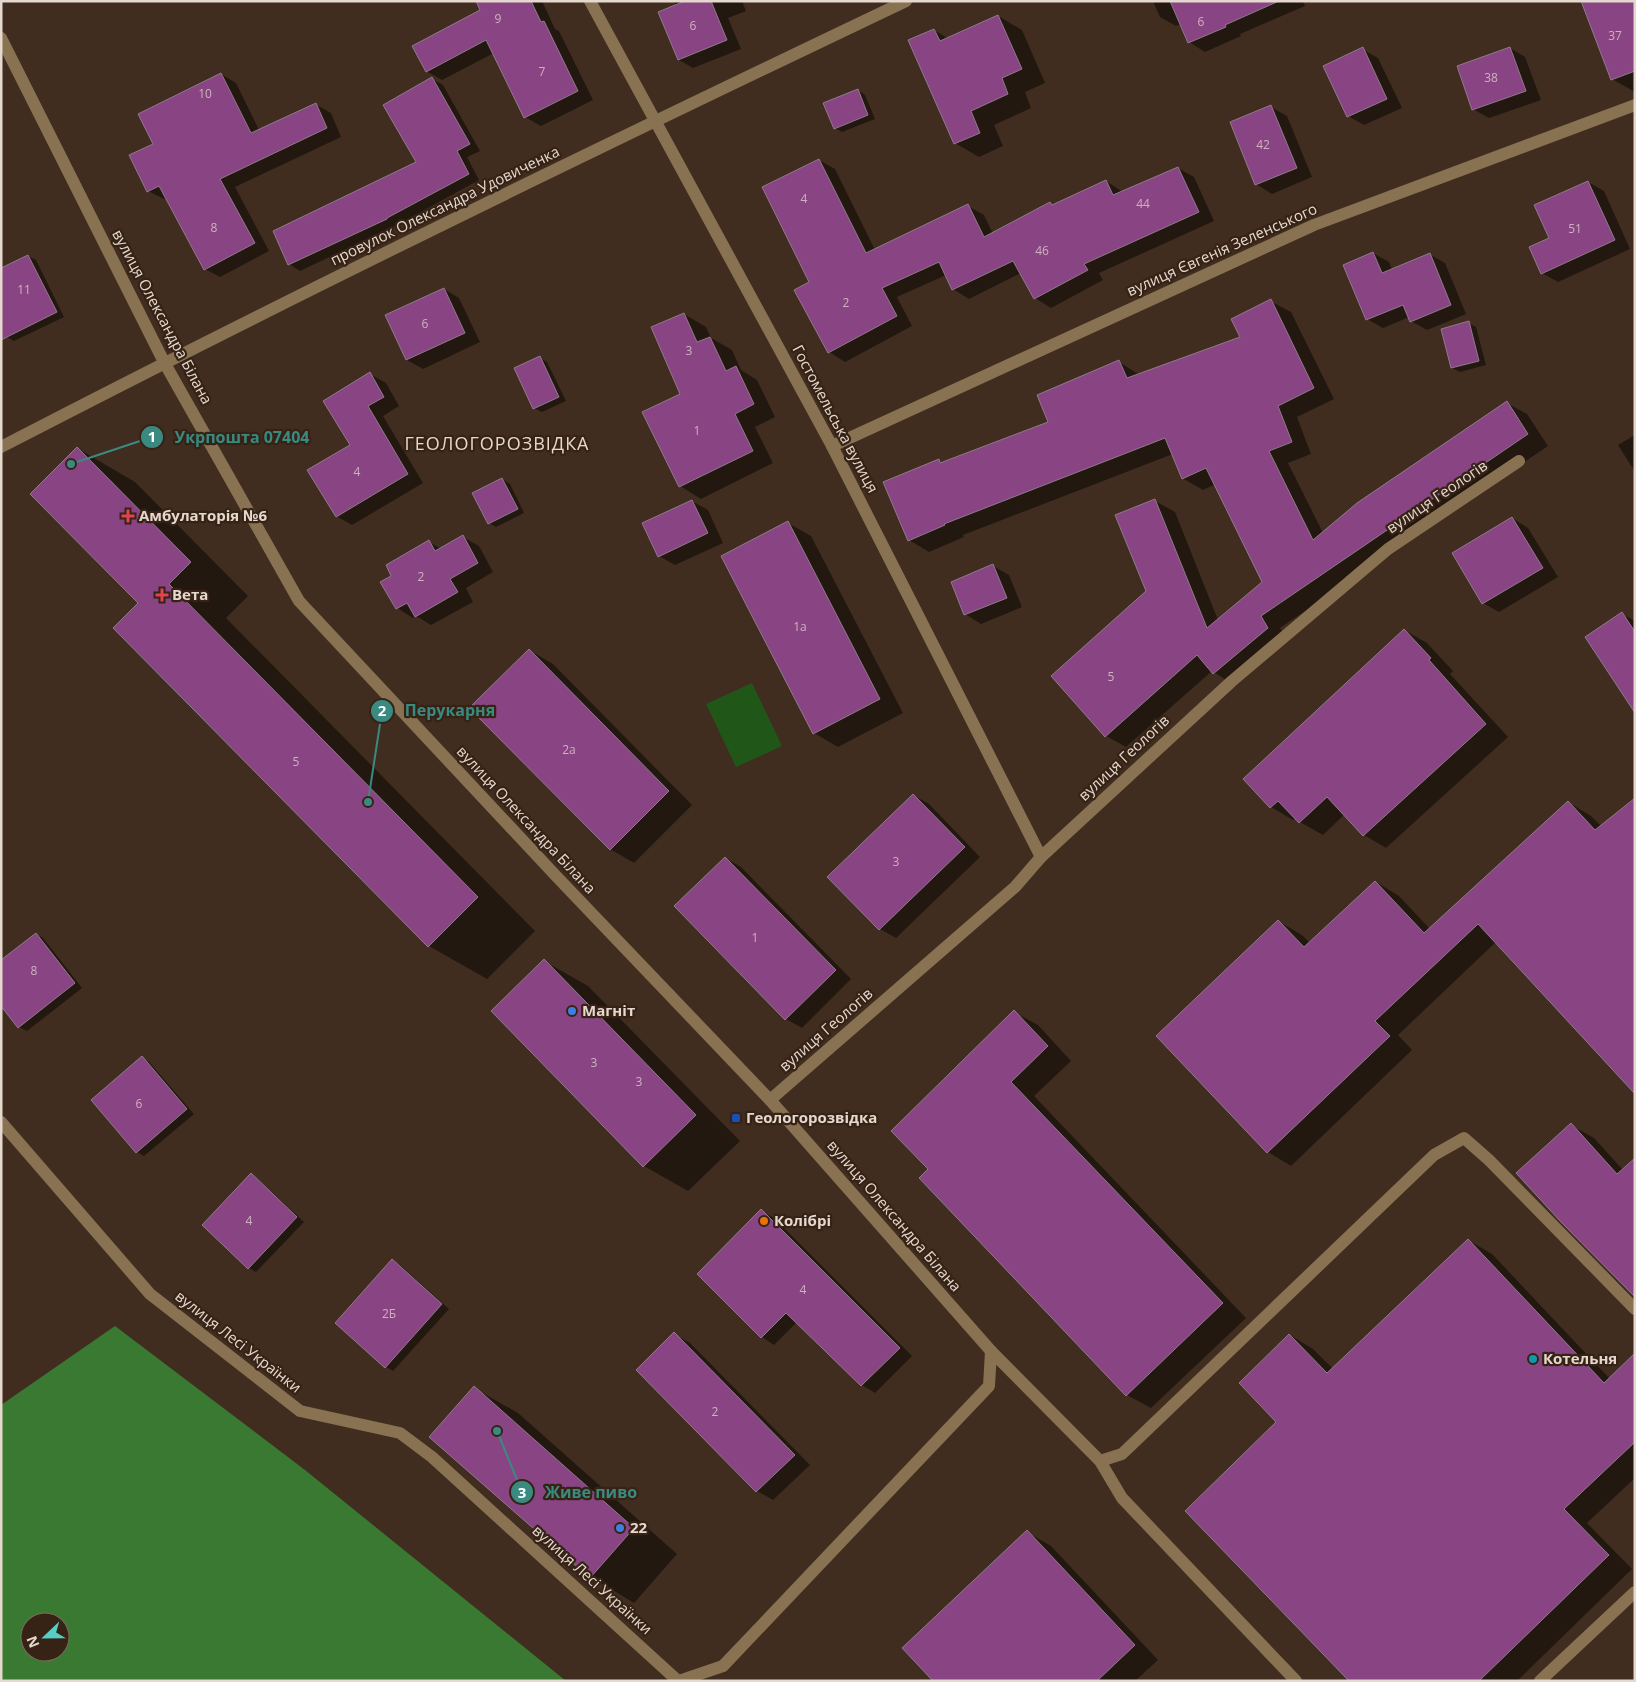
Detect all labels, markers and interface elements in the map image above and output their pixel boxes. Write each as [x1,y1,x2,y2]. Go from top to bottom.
house number: 9 [495,10,502,27]
house number: 6 [1198,13,1205,30]
house number: 6 [690,17,697,34]
house number: 37 [1608,27,1622,44]
house number: 7 [539,63,546,80]
house number: 38 [1484,69,1498,86]
house number: 10 [198,85,212,102]
house number: 42 [1256,136,1270,153]
street label: провулок Олександра Удовиченка [327,141,562,269]
house number: 4 [801,190,808,207]
house number: 44 [1136,195,1150,212]
street label: вулиця Євгенія Зеленського [1123,198,1320,300]
house number: 8 [211,219,218,236]
house number: 51 [1568,220,1582,237]
street label: вулиця Олександра Білана [108,226,217,407]
house number: 46 [1035,242,1049,259]
house number: 11 [17,281,31,298]
house number: 2 [843,294,850,311]
house number: 6 [422,315,429,332]
street label: Гостомельська вулиця [788,341,883,496]
house number: 3 [686,342,693,359]
callout: Укрпошта 07404 [140,421,320,452]
house number: 1 [694,422,700,439]
text: 1 [148,426,156,446]
text: Укрпошта 07404 [175,426,309,448]
district label: ГЕОЛОГОРОЗВІДКА [404,431,590,455]
street label: вулиця Геологів [1382,455,1491,537]
house number: 4 [354,463,361,480]
place label: Амбулаторія №6 [139,505,267,525]
marker: Амбулаторія №6 [121,509,135,523]
house number: 2 [418,568,425,585]
place label: Вета [172,584,208,604]
marker: Вета [156,589,168,601]
house number: 1а [793,618,807,635]
house number: 5 [1108,668,1115,685]
callout: Перукарня [369,695,505,726]
text: Перукарня [405,699,495,721]
text: 2 [378,700,387,720]
street label: вулиця Геологів [1074,710,1173,805]
street label: вулиця Олександра Білана [453,741,601,897]
house number: 2а [562,741,576,758]
house number: 5 [293,753,300,770]
house number: 3 [893,853,900,870]
house number: 1 [752,929,758,946]
house number: 8 [31,962,38,979]
street label: вулиця Геологів [774,983,876,1075]
place label: Магніт [582,1000,635,1020]
marker: Магніт [566,1005,578,1017]
house number: 3 [591,1054,598,1071]
house number: 3 [636,1073,643,1090]
house number: 6 [136,1095,143,1112]
place label: Геологорозвідка [746,1107,877,1127]
marker: Геологорозвідка [730,1112,742,1124]
street label: вулиця Олександра Білана [823,1135,966,1295]
place label: Колібрі [774,1210,831,1230]
house number: 4 [246,1212,253,1229]
marker: Колібрі [758,1215,770,1227]
house number: 4 [800,1281,807,1298]
street label: вулиця Лесі Українки [171,1286,306,1397]
house number: 2Б [382,1305,396,1322]
place label: Котельня [1543,1348,1617,1368]
marker: Котельня [1527,1353,1539,1365]
house number: 2 [712,1403,719,1420]
callout: Живе пиво [510,1477,647,1508]
text: Живе пиво [545,1481,637,1503]
text: 3 [518,1482,526,1502]
place label: 22 [630,1517,648,1537]
street label: вулиця Лесі Українки [528,1520,657,1638]
marker: 22 [614,1522,626,1534]
north arrow [20,1612,70,1662]
text: N [22,1633,43,1651]

